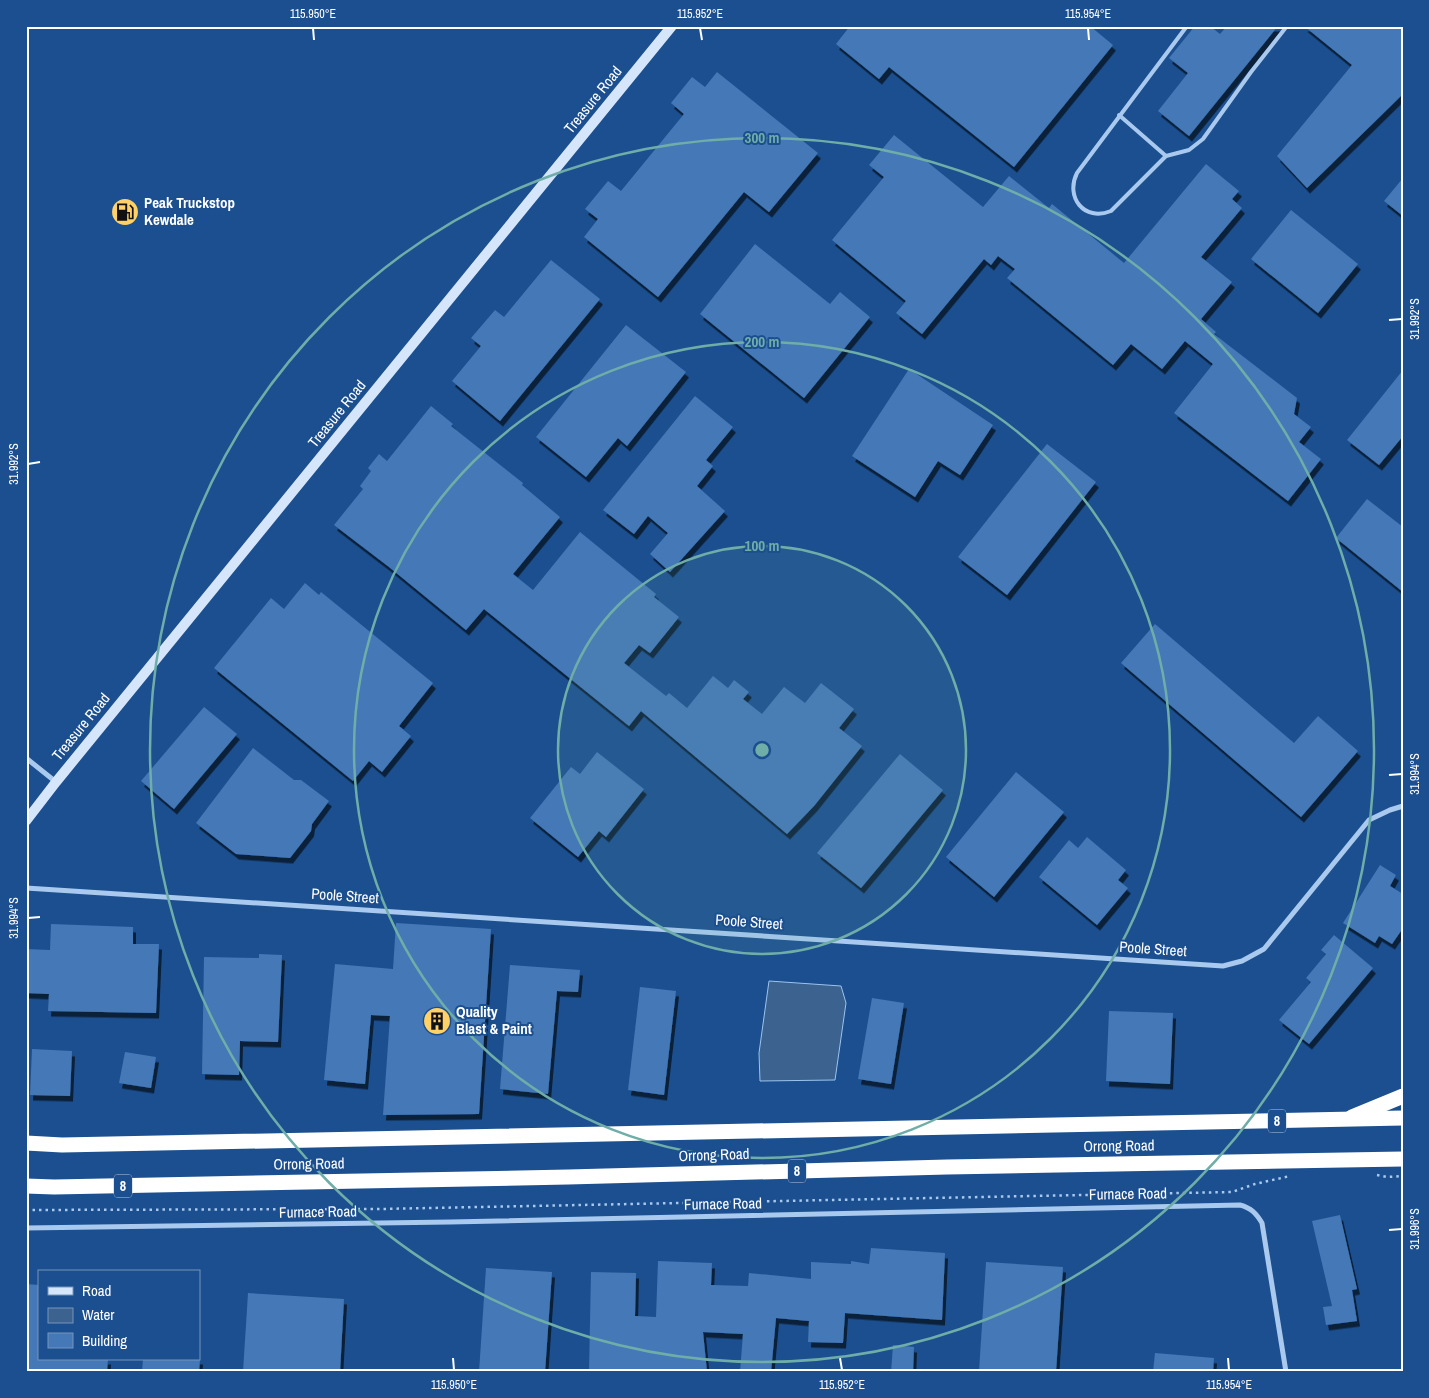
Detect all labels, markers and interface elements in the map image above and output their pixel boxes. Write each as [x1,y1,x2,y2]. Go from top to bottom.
text: 115.950°E [290,6,336,22]
text: 115.952°E [677,6,723,22]
text: 115.954°E [1065,6,1111,22]
street label: Treasure Road [559,61,626,138]
text: 300 m [745,127,779,148]
place label: Peak Truckstop Kewdale [144,192,235,230]
fuel station icon: Peak Truckstop Kewdale [110,197,140,227]
text: 31.992°S [1407,298,1423,340]
text: 200 m [745,331,779,352]
street label: Treasure Road [303,375,370,452]
text: 31.992°S [6,443,22,485]
text: 100 m [745,535,779,556]
street label: Treasure Road [47,688,114,765]
centre of rings [753,741,771,759]
text: 31.994°S [1407,753,1423,795]
street label: Poole Street [311,883,380,908]
text: 31.994°S [6,897,22,939]
street label: Poole Street [715,909,784,934]
street label: Poole Street [1119,936,1188,961]
place label: Quality Blast & Paint [456,1001,532,1039]
building icon: Quality Blast & Paint [422,1006,452,1036]
road number: 8 [1268,1110,1286,1132]
street label: Orrong Road [1083,1134,1155,1157]
street label: Orrong Road [678,1143,750,1166]
street label: Orrong Road [273,1152,345,1175]
road number: 8 [788,1160,806,1182]
road number: 8 [114,1174,132,1198]
street label: Furnace Road [1089,1182,1167,1205]
street label: Furnace Road [684,1192,762,1215]
street label: Furnace Road [279,1200,357,1223]
text: 31.996°S [1407,1208,1423,1250]
legend [38,1270,200,1360]
text: Road [82,1280,111,1301]
text: Water [82,1304,114,1325]
text: Building [82,1330,127,1351]
text: 115.950°E [431,1377,477,1393]
text: 115.952°E [819,1377,865,1393]
text: 115.954°E [1206,1377,1252,1393]

